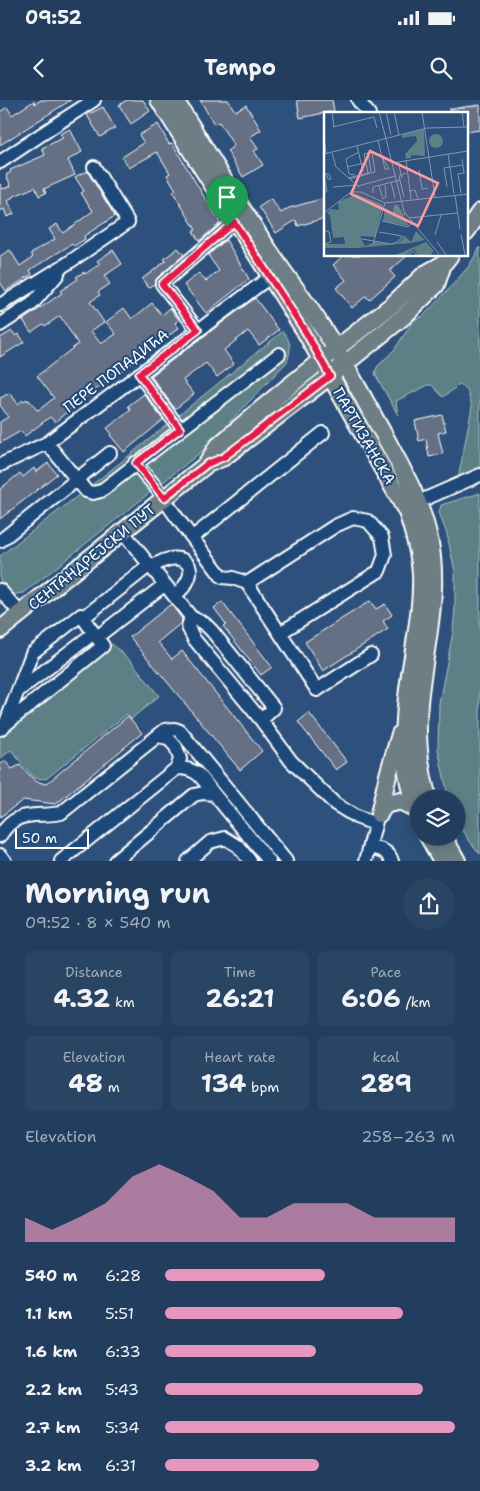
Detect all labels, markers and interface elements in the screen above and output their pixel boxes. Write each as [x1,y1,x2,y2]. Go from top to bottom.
text: 09:52 [25,5,82,30]
text: Tempo [204,53,276,82]
icon: back [25,54,53,82]
icon: search [427,54,455,82]
inset map [324,112,468,256]
pin [206,176,248,227]
icon: arrive [213,183,241,211]
street label: ПЕРЕ ПОПАДИЋА [59,325,173,417]
street label: ПАРТИЗАНСКА [328,384,400,488]
street label: СЕНТАНДРЕЈСКИ ПУТ [24,499,160,615]
map controls [410,790,465,845]
button: layers [410,790,465,845]
scale bar [15,826,89,849]
text: 50 m [22,829,57,847]
text: Morning run [25,874,210,912]
button: share [403,878,455,930]
text: 09:52 · 8 × 540 m [25,912,170,933]
text: Distance [65,963,123,981]
text: Time [224,963,256,981]
text: Pace [371,963,401,981]
text: 4.32 [53,981,110,1015]
text: 26:21 [205,981,275,1015]
text: 6:06 [341,981,401,1015]
text: km [110,993,135,1011]
text: /km [401,993,431,1011]
text: Elevation [63,1048,125,1066]
text: Heart rate [204,1048,276,1066]
text: kcal [372,1048,400,1066]
text: 48 [68,1066,103,1100]
text: 134 [201,1066,246,1100]
text: 289 [360,1066,412,1100]
text: m [103,1078,120,1096]
text: bpm [246,1078,279,1096]
text: Elevation [25,1126,97,1147]
text: 258–263 m [361,1126,455,1147]
text: 540 m [25,1265,77,1286]
text: 6:28 [105,1265,141,1286]
text: 1.1 km [25,1303,72,1324]
text: 5:51 [105,1303,134,1324]
text: 1.6 km [25,1341,77,1362]
text: 6:33 [105,1341,141,1362]
text: 2.2 km [25,1379,82,1400]
text: 5:43 [105,1379,139,1400]
text: 2.7 km [25,1417,80,1438]
text: 5:34 [105,1417,140,1438]
text: 3.2 km [25,1455,82,1476]
text: 6:31 [105,1455,136,1476]

